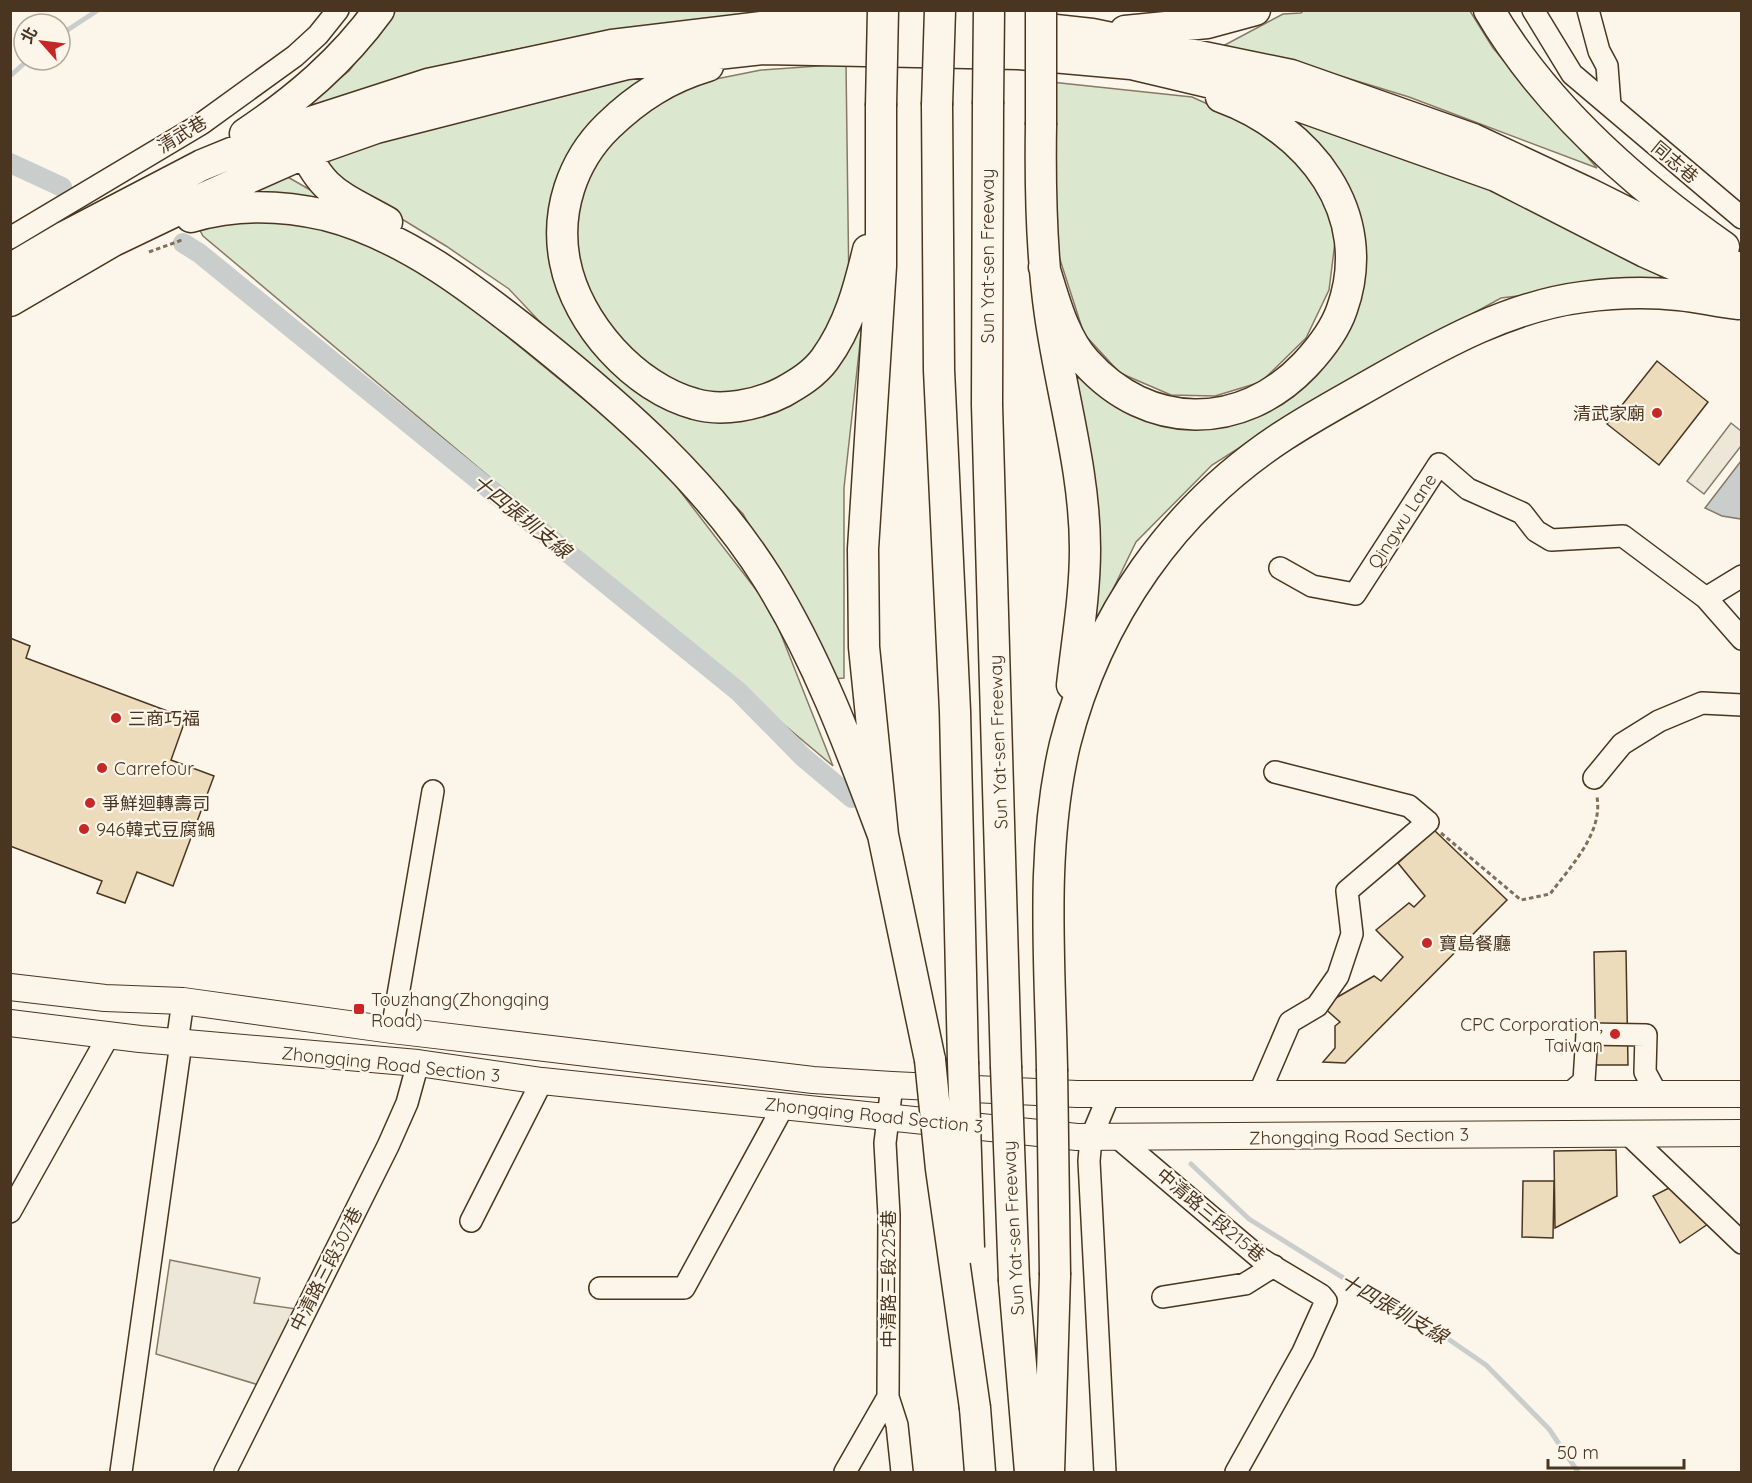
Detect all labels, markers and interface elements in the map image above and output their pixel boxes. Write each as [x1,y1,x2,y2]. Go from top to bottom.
north arrow [12,12,72,72]
text: 北 [16,23,41,47]
street label: 清武巷 [153,110,211,158]
street label: 同志巷 [1647,136,1703,188]
street label: Sun Yat-sen Freeway [976,169,999,343]
place label: 清武家廟 [1573,402,1645,425]
marker: 清武家廟 [1650,406,1664,420]
water label: 十四張圳支線 [468,469,578,565]
street label: Qingwu Lane [1363,469,1441,573]
street label: Sun Yat-sen Freeway [983,654,1013,830]
place label: 三商巧福 [128,707,200,730]
marker: 三商巧福 [109,711,123,725]
place label: Carrefour [114,757,194,780]
marker: Carrefour [95,761,109,775]
place label: 爭鮮迴轉壽司 [102,792,210,815]
marker: 爭鮮迴轉壽司 [83,796,97,810]
place label: 946韓式豆腐鍋 [96,818,215,841]
marker: 946韓式豆腐鍋 [77,822,91,836]
place label: 寶島餐廳 [1439,932,1511,955]
marker: 寶島餐廳 [1420,936,1434,950]
place label: Touzhang(Zhongqing Road) [371,988,549,1032]
marker: Touzhang(Zhongqing Road) [352,1002,366,1016]
place label: CPC Corporation, Taiwan [1460,1013,1603,1057]
marker: CPC Corporation, Taiwan [1608,1027,1622,1041]
street label: Zhongqing Road Section 3 [280,1041,502,1087]
street label: Zhongqing Road Section 3 [763,1092,985,1138]
street label: Zhongqing Road Section 3 [1249,1123,1469,1149]
street label: Sun Yat-sen Freeway [997,1140,1029,1316]
street label: 中清路三段215巷 [1152,1163,1270,1267]
street label: 中清路三段307巷 [285,1203,367,1335]
street label: 中清路三段225巷 [877,1210,900,1348]
water label: 十四張圳支線 [1336,1267,1454,1350]
scale bar [1548,1432,1684,1470]
text: 50 m [1557,1441,1599,1464]

